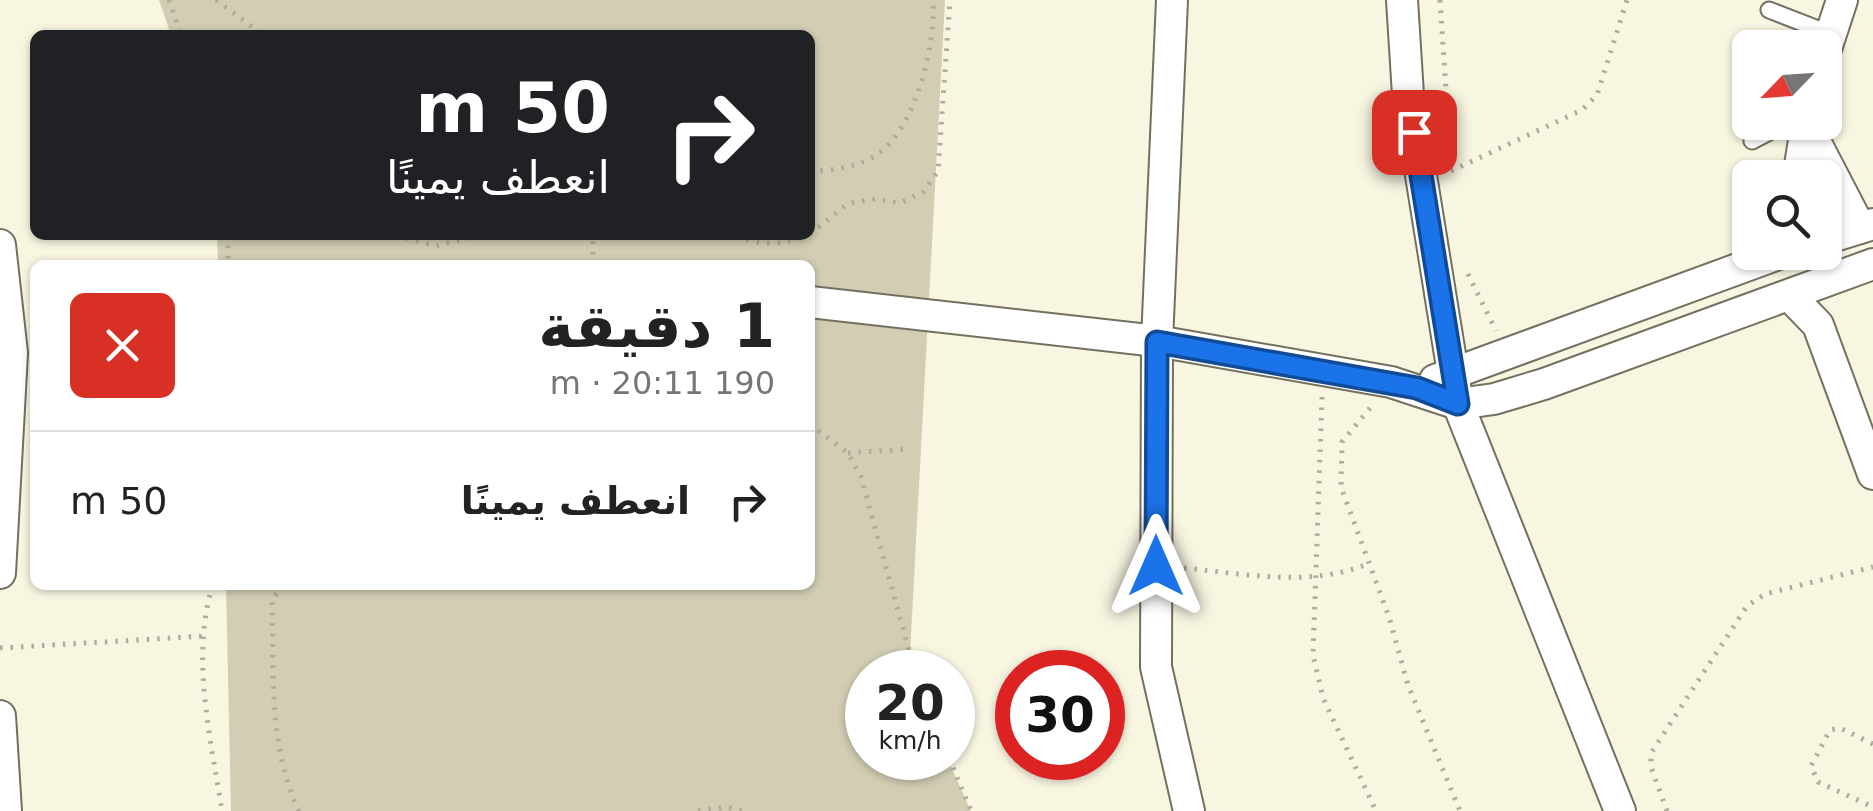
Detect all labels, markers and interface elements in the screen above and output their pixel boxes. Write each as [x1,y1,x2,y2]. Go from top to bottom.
north arrow [1732,30,1842,140]
map controls [1732,30,1842,270]
text: 50 m [415,67,610,149]
icon: right [645,70,775,200]
pin [1372,90,1457,175]
icon: arrive [1387,105,1442,160]
text: انعطف يمينًا [386,151,610,204]
button: search [1732,160,1842,270]
text: 1 دقيقة [538,291,775,361]
button: close [70,293,175,398]
text: 190 m · 20:11 [550,364,775,402]
icon: right [720,474,775,529]
text: 50 m [70,479,167,523]
text: انعطف يمينًا [461,479,690,523]
position arrow [1104,514,1208,618]
speed limit sign: 30 [995,650,1125,780]
text: 20 [875,674,945,732]
text: km/h [878,726,942,755]

